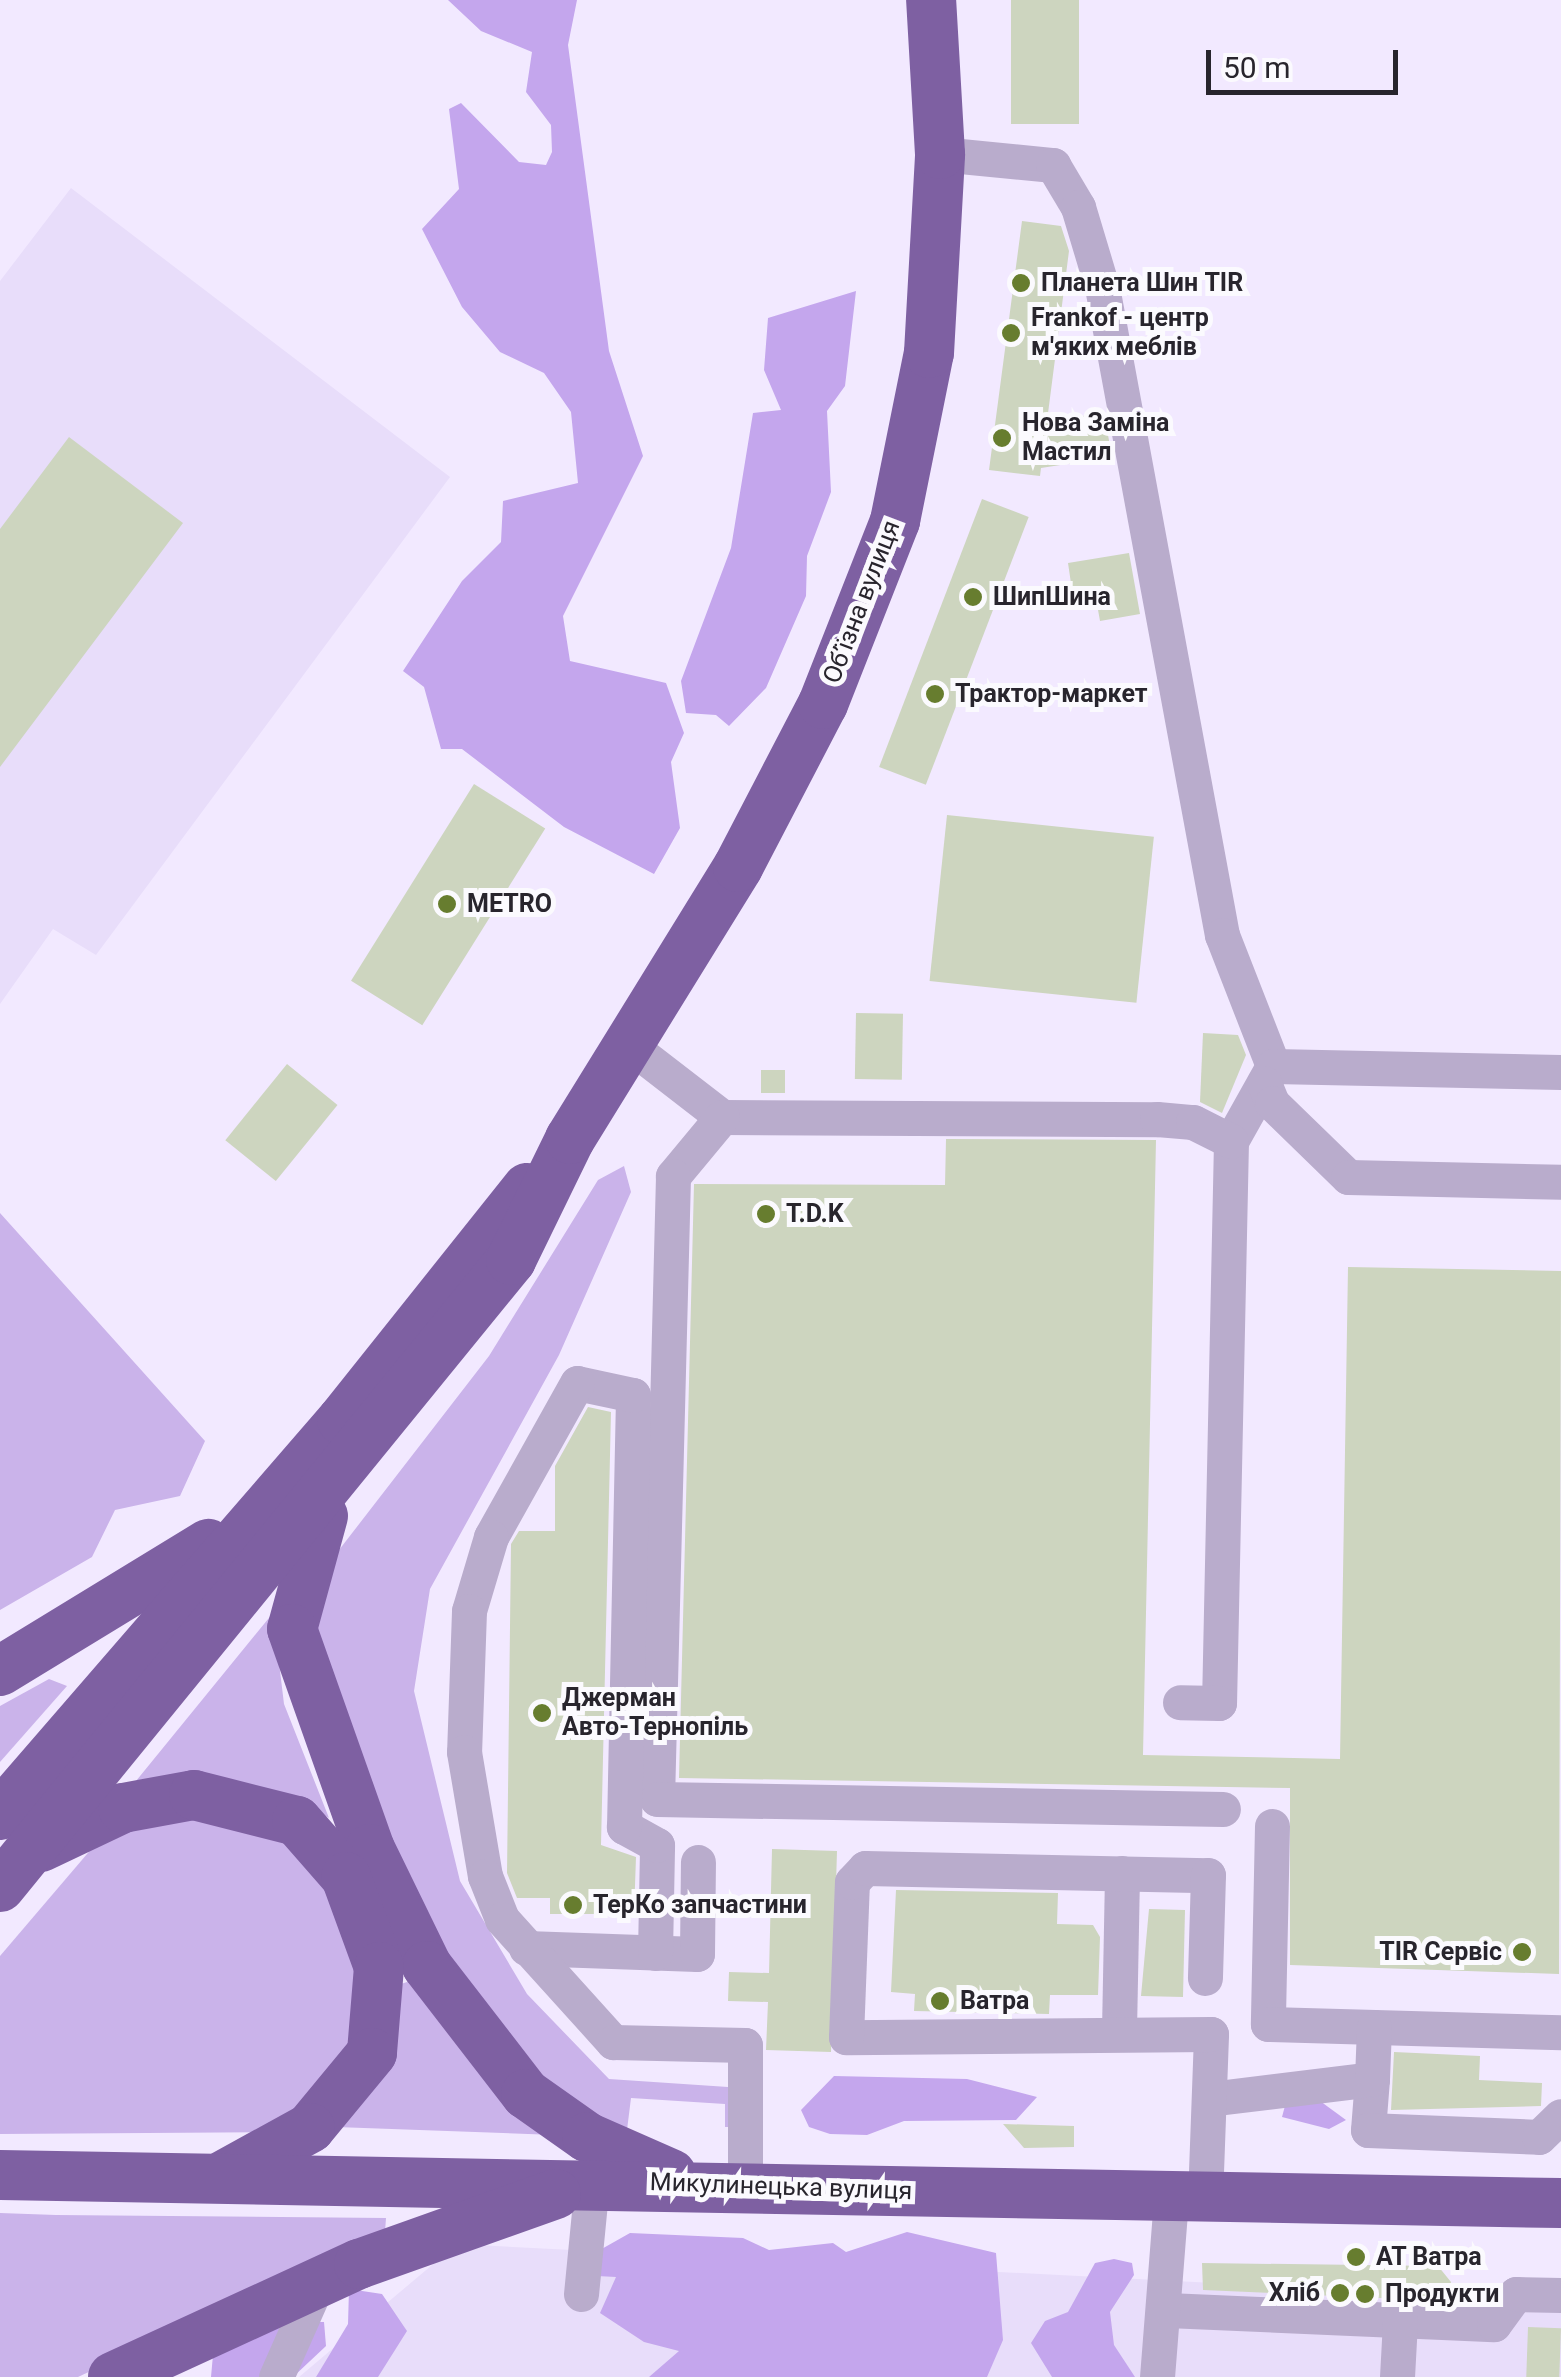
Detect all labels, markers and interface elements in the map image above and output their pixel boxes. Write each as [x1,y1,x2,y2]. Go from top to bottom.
scale bar [1211,30,1404,92]
text: 50 m [1223,50,1290,85]
place label: Планета Шин TIR [1041,268,1243,298]
marker: Планета Шин TIR [1010,272,1032,294]
place label: Frankof - центр м'яких меблів [1031,304,1209,363]
marker: Frankof - центр м'яких меблів [1000,322,1022,344]
place label: Нова Заміна Мастил [1022,409,1169,468]
marker: Нова Заміна Мастил [991,427,1013,449]
street label: Обʼїзна вулиця [817,516,907,688]
place label: ШипШина [993,582,1111,612]
marker: ШипШина [962,586,984,608]
place label: Трактор-маркет [955,679,1148,709]
marker: Трактор-маркет [924,683,946,705]
place label: METRO [467,889,552,919]
marker: METRO [436,893,458,915]
place label: T.D.K [786,1199,844,1229]
marker: T.D.K [755,1203,777,1225]
place label: Джерман Авто-Тернопіль [562,1684,748,1743]
marker: Джерман Авто-Тернопіль [531,1702,553,1724]
place label: ТерКо запчастини [593,1890,807,1920]
marker: ТерКо запчастини [562,1894,584,1916]
place label: TIR Сервіс [1379,1937,1502,1967]
marker: TIR Сервіс [1511,1941,1533,1963]
place label: Ватра [960,1986,1029,2016]
marker: Ватра [929,1990,951,2012]
street label: Микулинецька вулиця [649,2167,913,2207]
place label: АТ Ватра [1376,2242,1482,2272]
marker: АТ Ватра [1345,2246,1367,2268]
place label: Хліб [1269,2278,1320,2308]
place label: Продукти [1385,2279,1499,2309]
marker: Хліб [1329,2282,1351,2304]
marker: Продукти [1354,2283,1376,2305]

